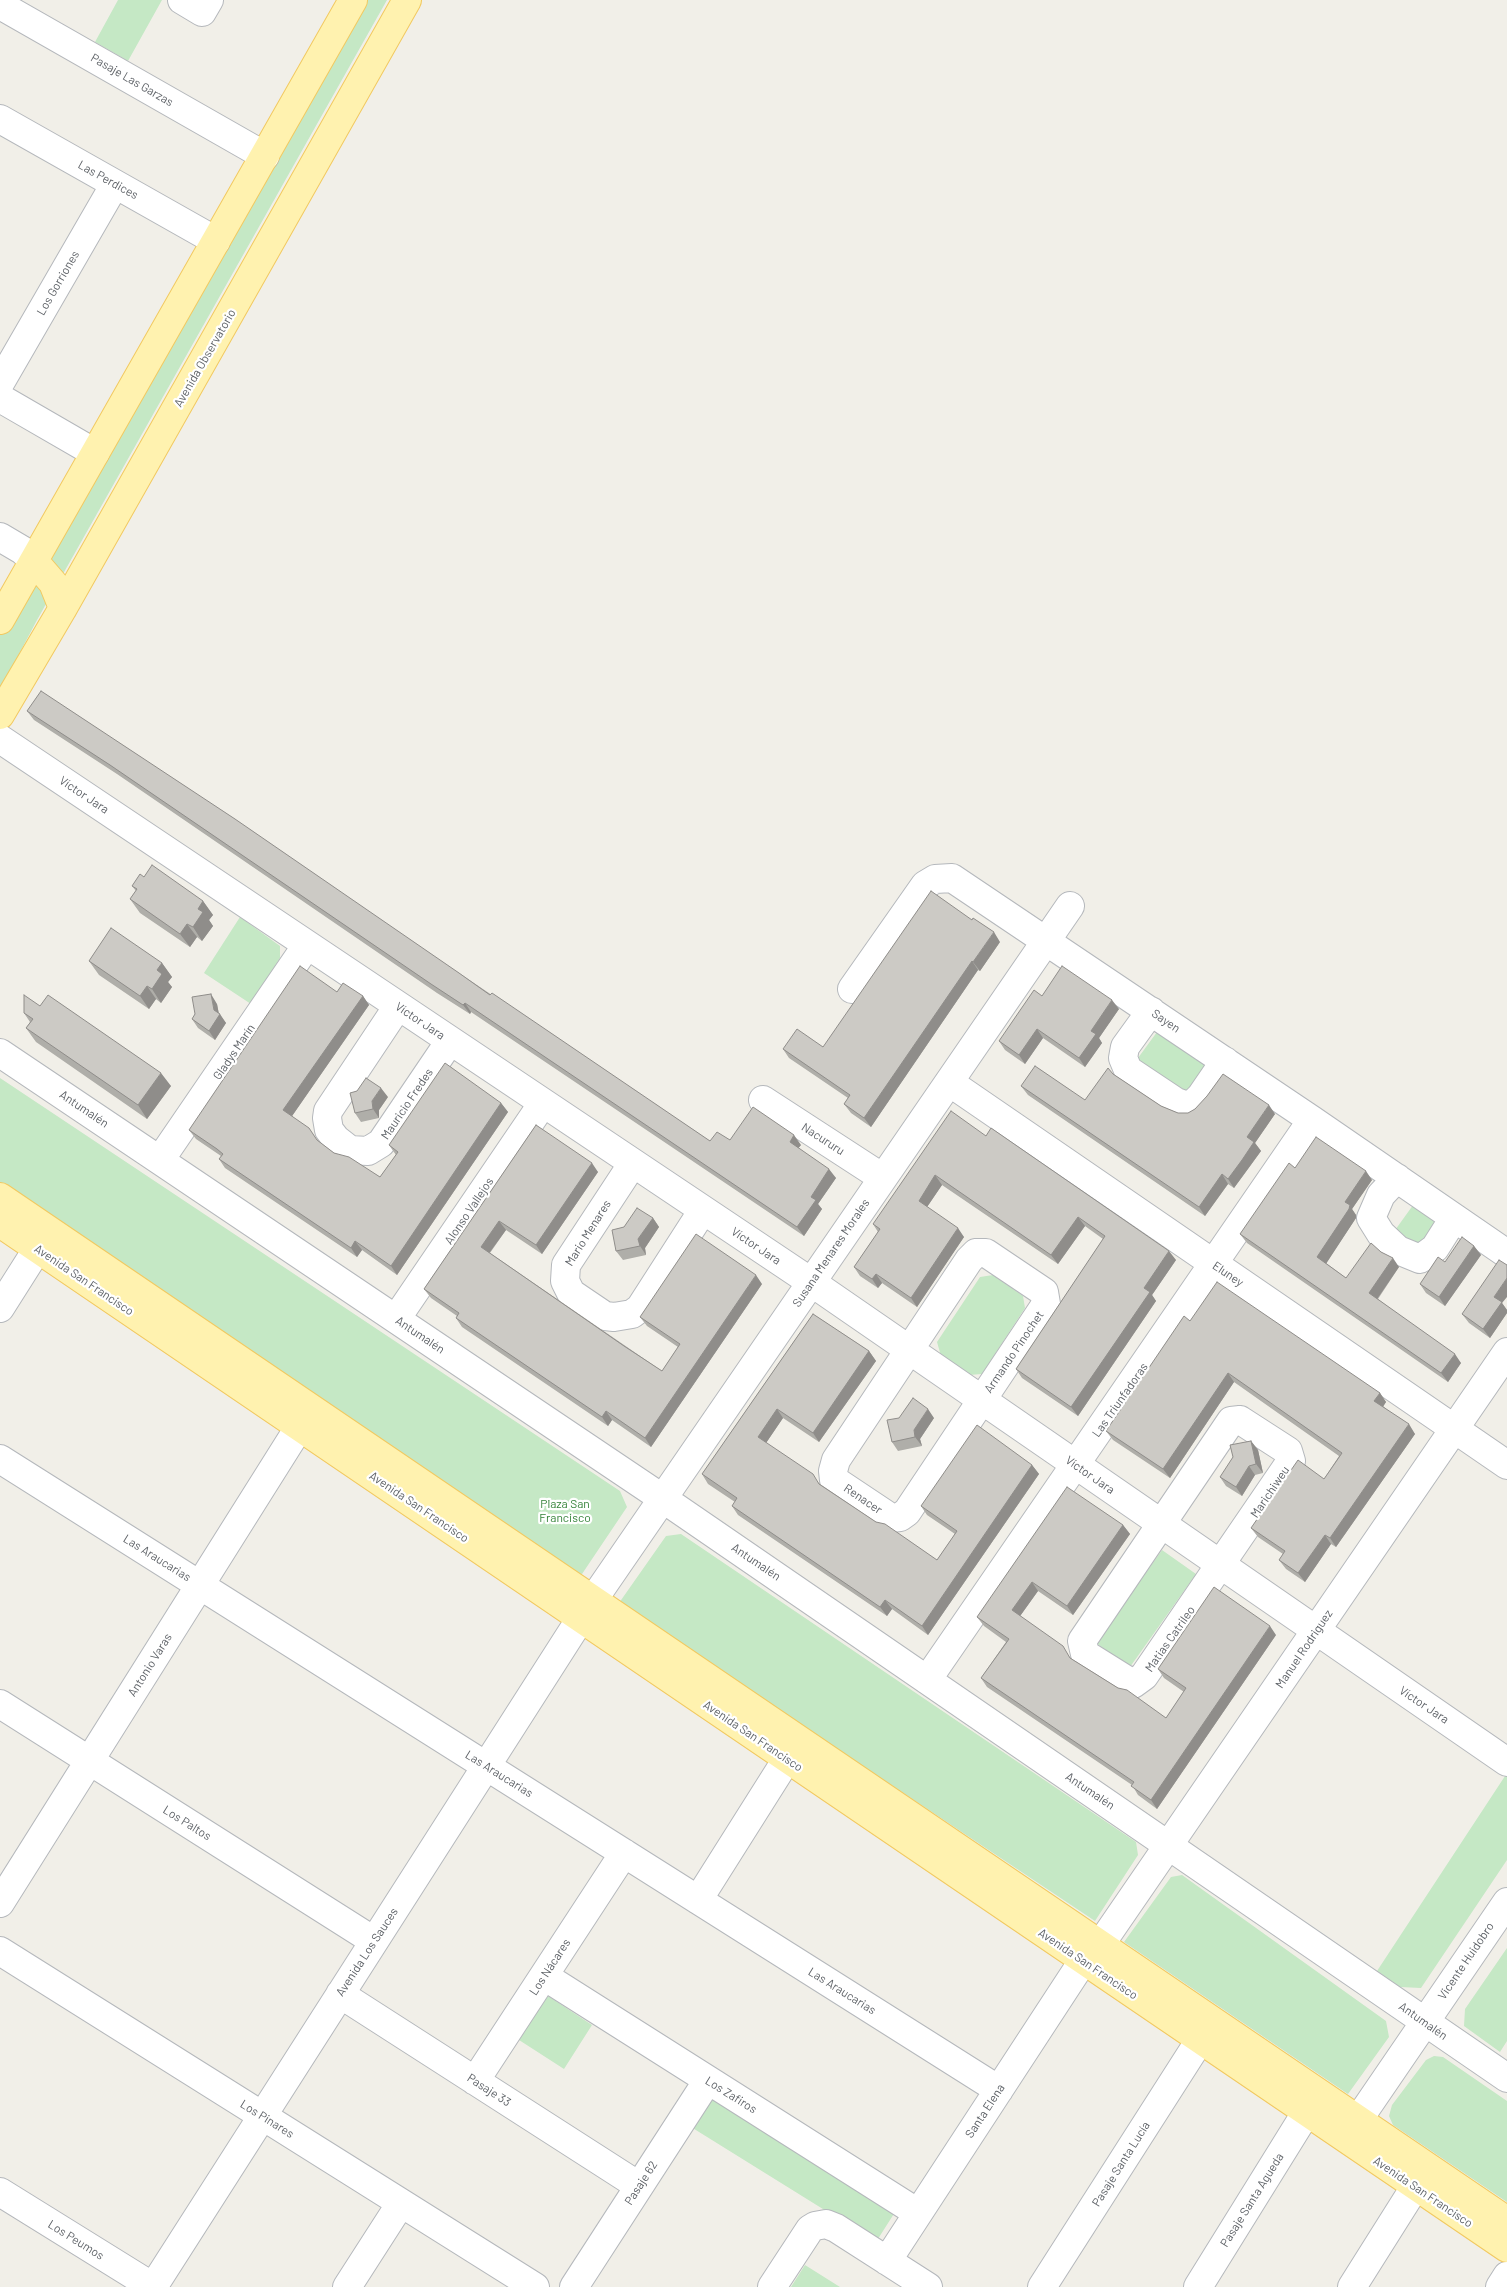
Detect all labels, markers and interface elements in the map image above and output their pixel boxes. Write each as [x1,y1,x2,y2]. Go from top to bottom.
street label: Pasaje Las Garzas [88,51,176,109]
street label: Las Perdices [75,158,141,202]
street label: Los Gorriones [34,248,82,318]
street label: Avenida Observatorio [171,306,239,410]
street label: Víctor Jara [56,773,112,817]
street label: Víctor Jara [392,999,448,1043]
street label: Sayen [1149,1006,1183,1036]
street label: Gladys Marín [210,1021,258,1083]
street label: Mauricio Fredes [378,1066,436,1142]
street label: Antumalén [57,1087,111,1131]
street label: Nacururu [799,1120,847,1158]
street label: Alonso Vallejos [441,1175,497,1247]
street label: Susana Menares Morales [789,1196,873,1310]
street label: Mario Menares [562,1197,614,1269]
street label: Víctor Jara [728,1224,784,1268]
street label: Avenida San Francisco [32,1241,136,1319]
street label: Eluney [1210,1258,1246,1290]
street label: Armando Pinochet [981,1308,1047,1396]
street label: Antumalén [393,1313,447,1357]
street label: Las Triunfadoras [1089,1360,1151,1440]
street label: Víctor Jara [1063,1453,1117,1497]
street label: Marichiweu [1247,1463,1293,1521]
street label: Avenida San Francisco [367,1468,471,1546]
street label: Renacer [841,1481,885,1517]
park label: Plaza San Francisco [539,1497,591,1525]
street label: Las Araucarias [121,1531,193,1585]
street label: Antumalén [729,1540,783,1584]
street label: Matias Catrileo [1142,1603,1198,1675]
street label: Manuel Rodriguez [1272,1607,1336,1691]
street label: Antonio Varas [125,1631,175,1699]
street label: Víctor Jara [1396,1683,1452,1727]
street label: Avenida San Francisco [701,1697,805,1775]
street label: Las Araucarias [463,1747,535,1801]
street label: Antumalén [1063,1769,1117,1813]
street label: Los Paltos [160,1803,214,1843]
street label: Avenida Los Sauces [333,1905,401,1999]
street label: Vicente Huidobro [1435,1920,1497,2002]
street label: Avenida San Francisco [1036,1925,1140,2003]
street label: Los Nácares [526,1936,574,1998]
street label: Las Araucarias [806,1964,878,2018]
street label: Antumalén [1396,1999,1450,2043]
street label: Pasaje 33 [464,2071,514,2109]
street label: Los Zafiros [703,2073,759,2117]
street label: Santa Elena [962,2081,1008,2141]
street label: Los Pinares [237,2097,297,2141]
street label: Pasaje Santa Lucía [1089,2119,1153,2209]
street label: Pasaje Santa Agueda [1217,2150,1287,2250]
street label: Avenida San Francisco [1371,2153,1475,2231]
street label: Pasaje 62 [621,2158,661,2208]
street label: Los Peumos [45,2217,107,2263]

